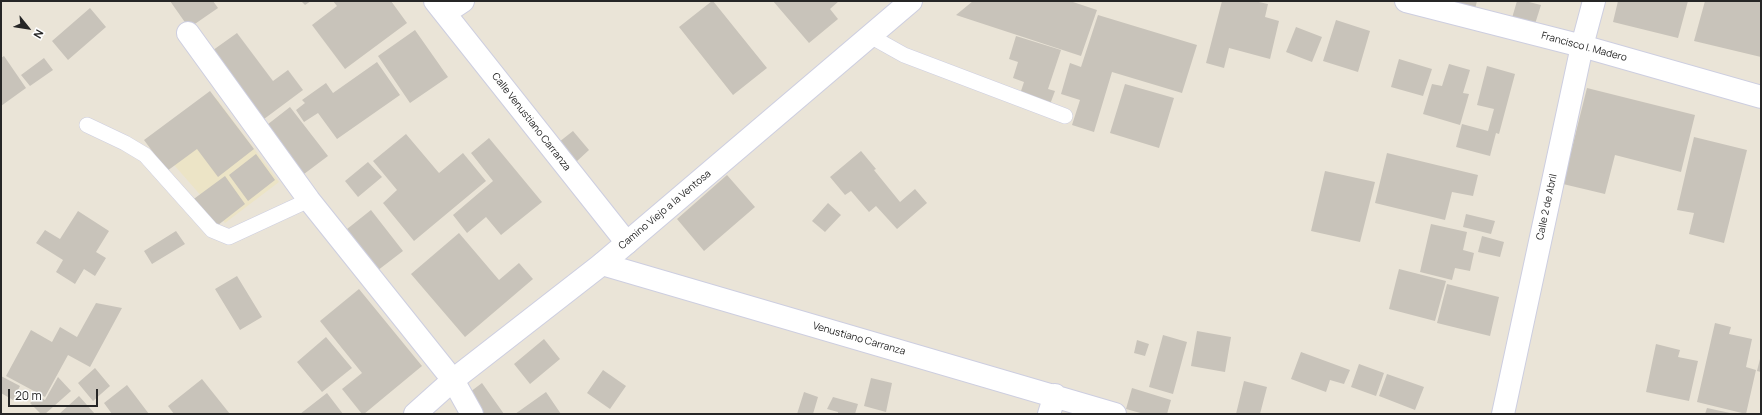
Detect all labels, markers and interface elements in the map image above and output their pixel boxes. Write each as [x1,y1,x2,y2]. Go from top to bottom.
north arrow [8,8,48,48]
text: N [30,27,47,41]
street label: Francisco I. Madero [1540,30,1628,64]
street label: Calle Venustiano Carranza [489,71,573,173]
street label: Camino Viejo a la Ventosa [616,168,714,252]
street label: Calle 2 de Abril [1534,173,1560,241]
street label: Venustiano Carranza [811,320,907,358]
scale bar [10,381,100,407]
text: 20 m [15,387,42,404]

